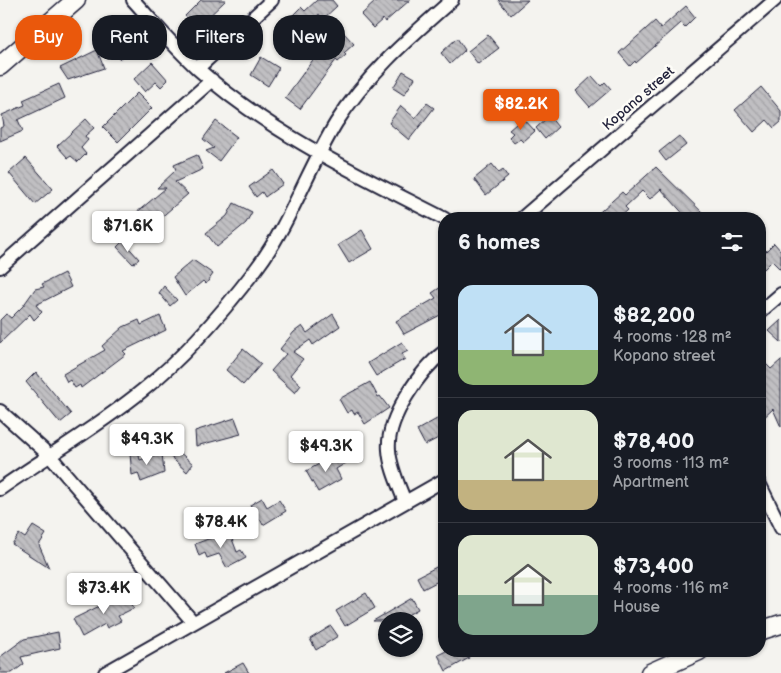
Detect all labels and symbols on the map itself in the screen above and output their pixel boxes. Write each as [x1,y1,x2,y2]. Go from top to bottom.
street label: Kopano street [599,62,678,134]
pin: $82.2K [480,88,562,131]
pin: $71.6K [87,210,169,253]
pin: $49.3K [106,424,188,466]
pin: $49.3K [285,430,367,473]
pin: $78.4K [180,506,262,549]
pin: $73.4K [63,572,145,615]

